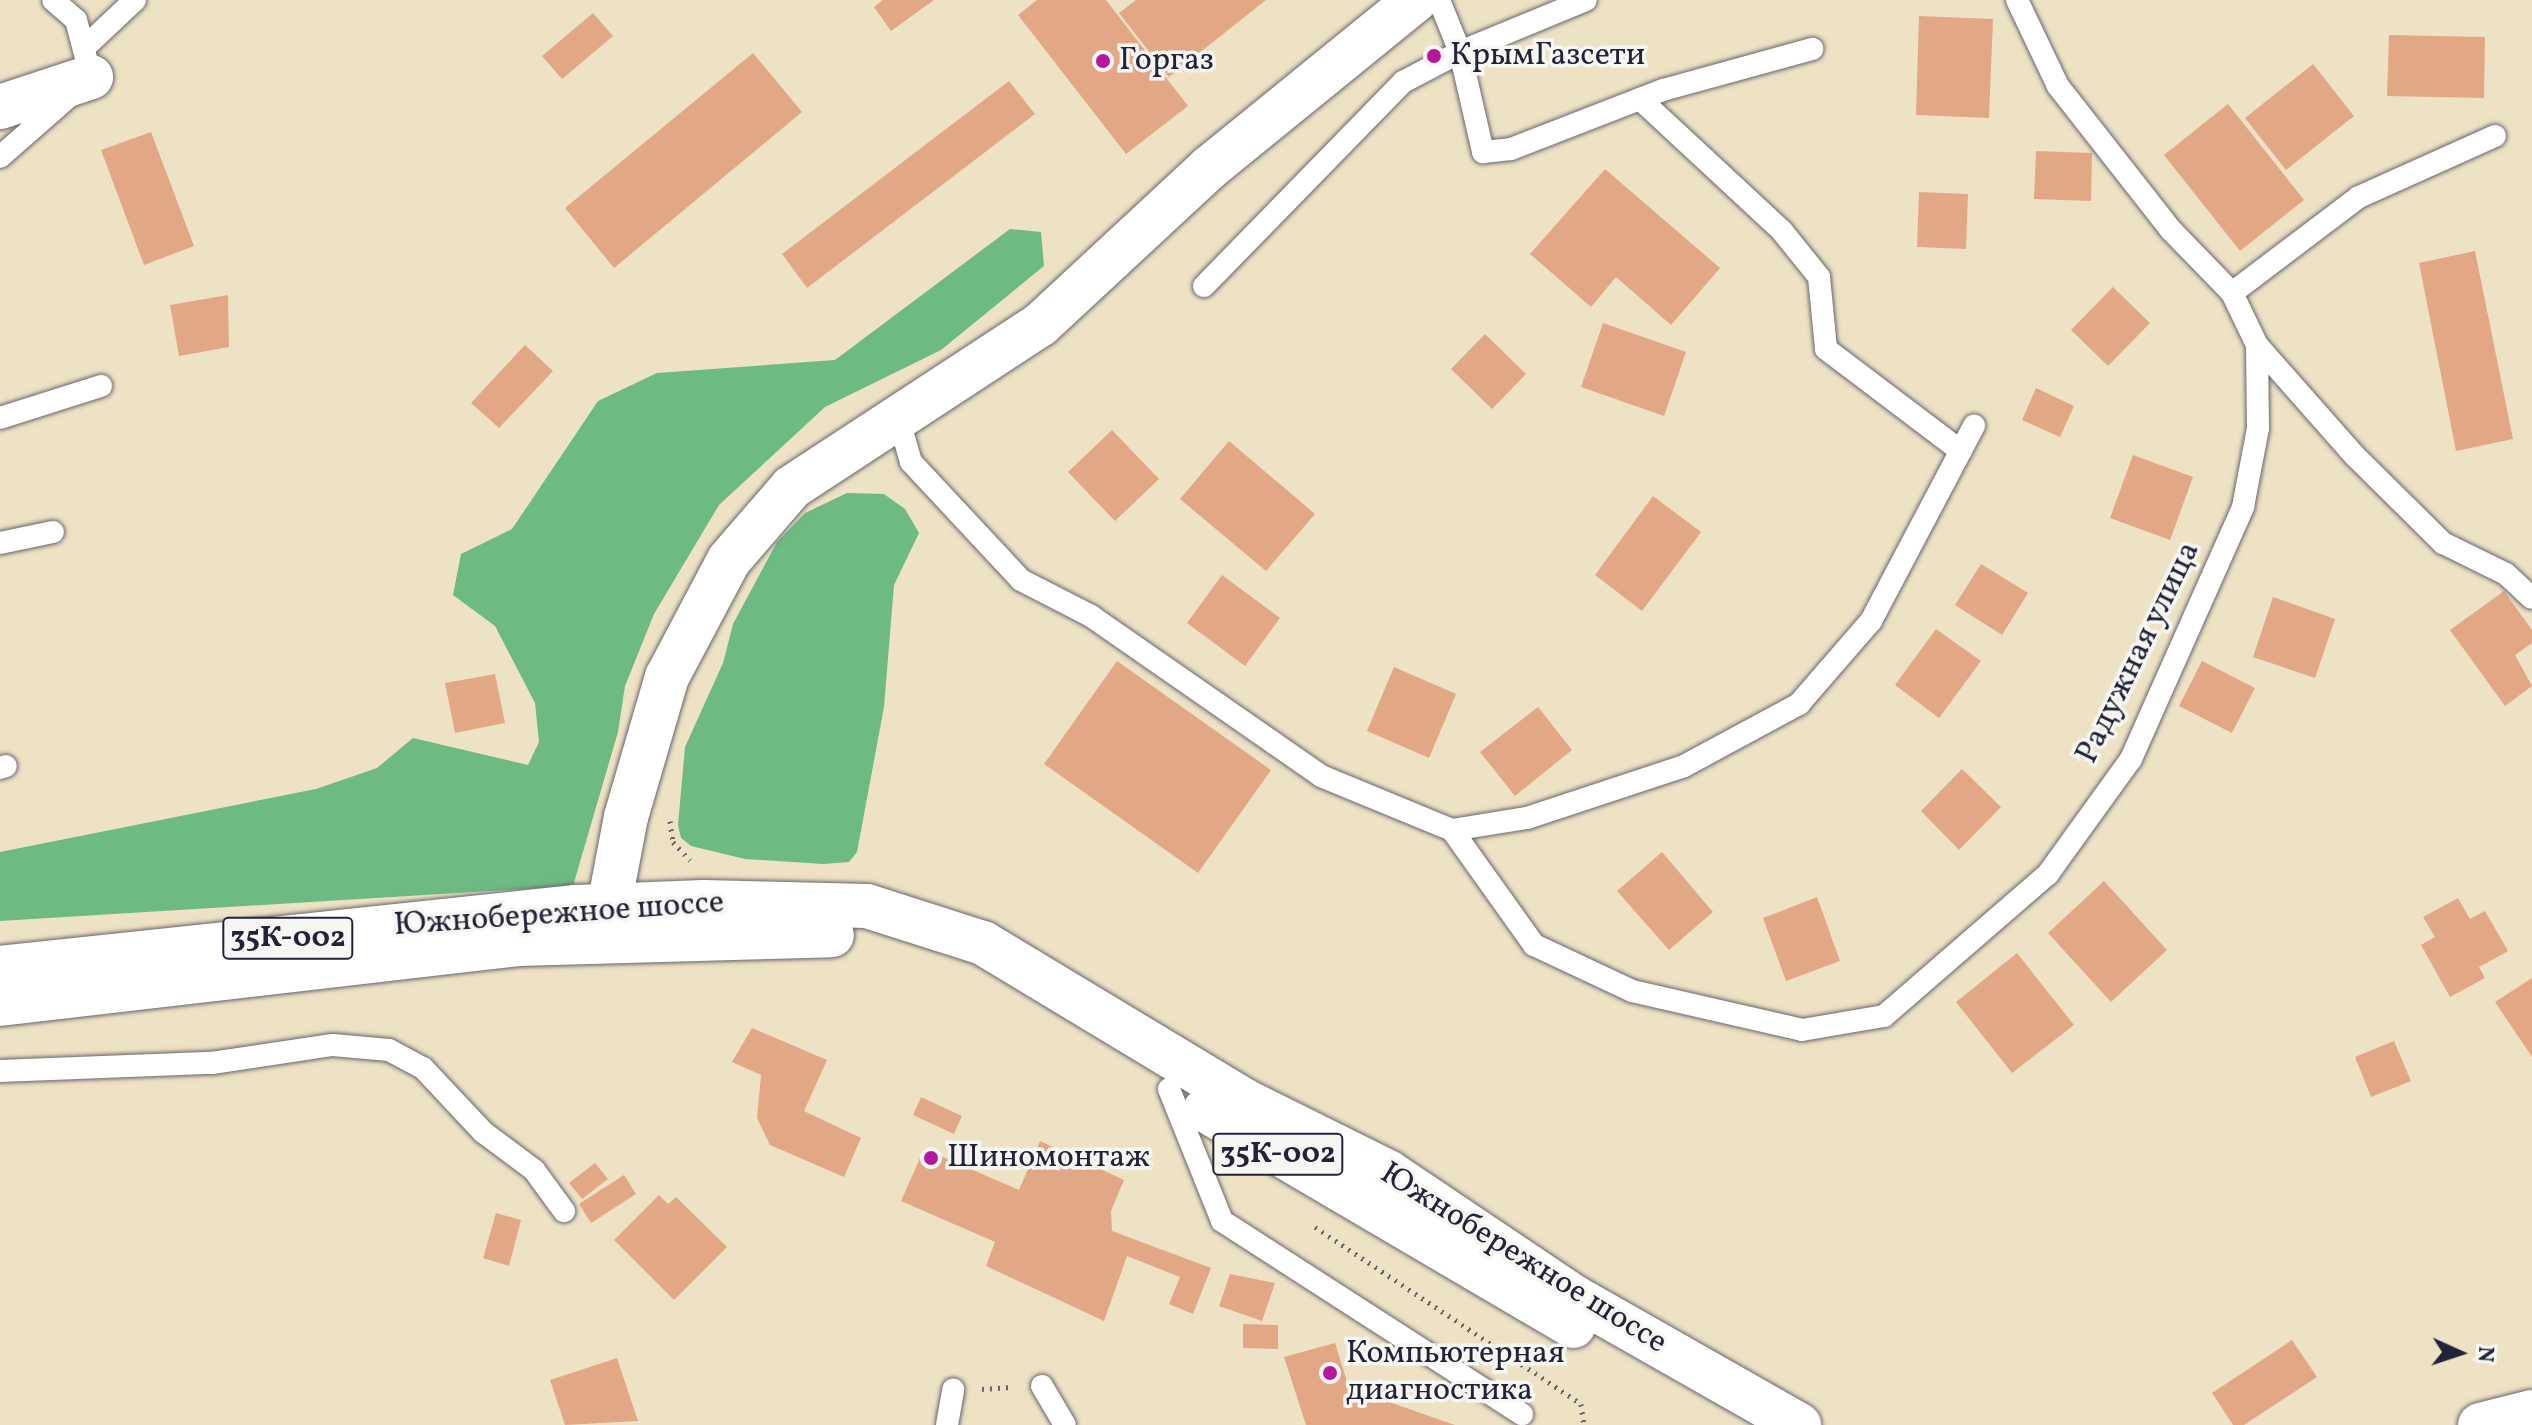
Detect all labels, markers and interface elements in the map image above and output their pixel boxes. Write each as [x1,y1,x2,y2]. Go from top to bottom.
place label: КрымГазсети [1450,37,1645,75]
place label: Горгаз [1119,42,1214,80]
marker: КрымГазсети [1425,47,1443,65]
marker: Горгаз [1094,52,1112,70]
street label: Радужная улица [2069,536,2209,770]
street label: Южнобережное шоссе [393,884,725,946]
road number: 35К-002 [222,912,354,964]
road number: 35К-002 [1212,1128,1344,1180]
place label: Шиномонтаж [947,1139,1150,1177]
marker: Шиномонтаж [922,1149,940,1167]
street label: Южнобережное шоссе [1373,1155,1673,1363]
north arrow [2420,1313,2500,1393]
place label: Компьютерная диагностика [1346,1336,1565,1411]
text: N [2469,1345,2500,1363]
marker: Компьютерная диагностика [1321,1364,1339,1382]

